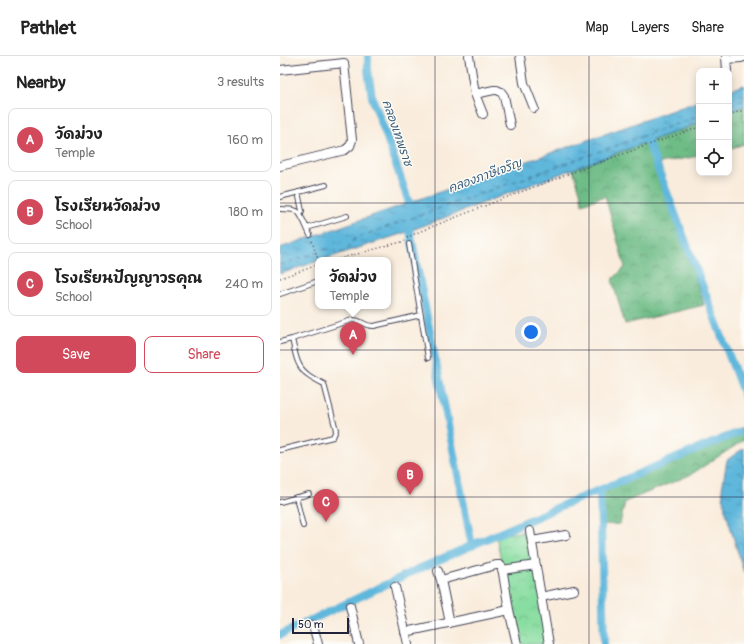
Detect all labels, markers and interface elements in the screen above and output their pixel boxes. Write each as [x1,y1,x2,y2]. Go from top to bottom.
text: Pathlet [20,16,76,40]
text: Map [586,19,609,36]
text: Layers [631,19,669,36]
text: Share [691,19,724,36]
map controls [696,68,732,176]
button: + [696,68,732,104]
text: Nearby [16,72,65,93]
text: 3 results [217,74,264,90]
water label: คลองเทพราช [379,98,416,170]
button: − [696,104,732,140]
text: วัดม่วง [55,125,103,144]
text: A [26,132,34,148]
text: 160 m [227,132,263,148]
button: locate [696,140,732,176]
text: Temple [55,145,95,161]
water label: คลองภาษีเจริญ [446,154,525,196]
text: โรงเรียนวัดม่วง [55,197,160,216]
text: B [26,204,34,220]
text: 180 m [228,204,263,220]
text: School [55,217,92,233]
popup [315,257,391,309]
text: วัดม่วง [329,268,377,287]
text: โรงเรียนปัญญาวรคุณ [55,269,202,288]
text: C [26,276,34,292]
text: 240 m [225,276,263,292]
text: Temple [329,288,369,304]
text: School [55,289,92,305]
pin: A [340,322,366,355]
your location [521,322,541,342]
button: Save [16,336,136,373]
button: Share [144,336,264,373]
pin: B [397,462,423,495]
pin: C [313,489,339,522]
scale bar [292,616,349,635]
text: 50 m [298,618,324,631]

